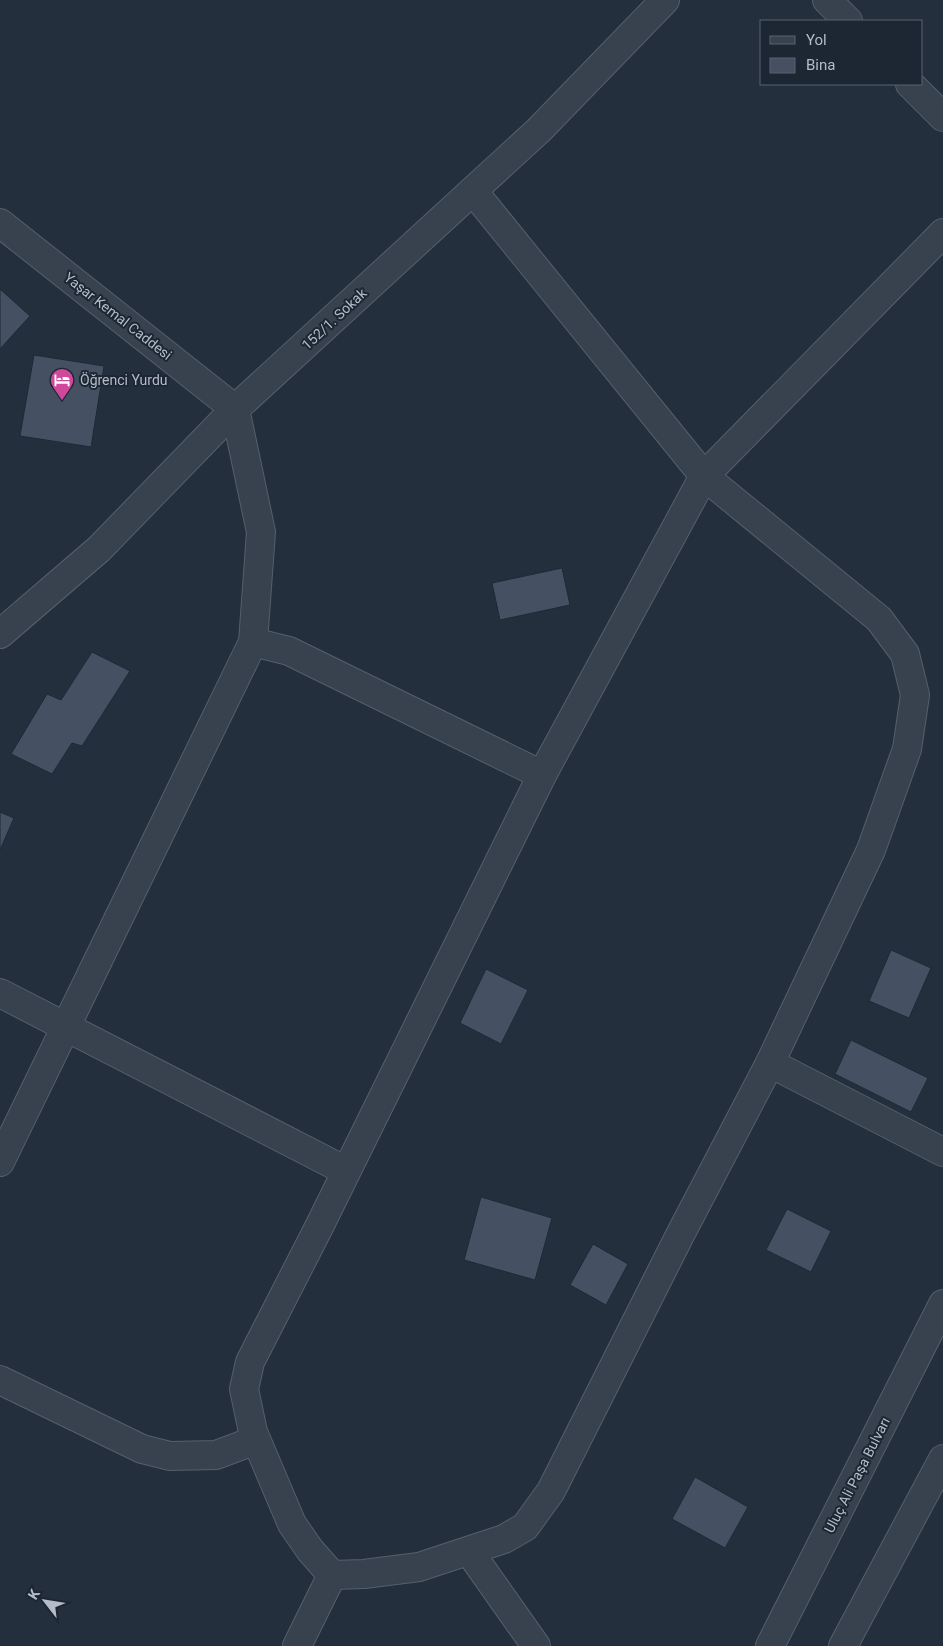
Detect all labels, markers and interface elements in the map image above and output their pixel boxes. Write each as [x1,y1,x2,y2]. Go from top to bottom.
legend [760,20,923,85]
text: Yol [806,31,827,49]
text: Bina [806,56,835,74]
street label: Yaşar Kemal Caddesi [61,269,175,363]
street label: 152/1. Sokak [298,284,370,353]
hotel icon: Öğrenci Yurdu [49,367,75,401]
place label: Öğrenci Yurdu [80,372,168,388]
street label: Uluç Ali Paşa Bulvarı [821,1415,893,1535]
north arrow [20,1576,70,1626]
text: K [25,1586,43,1602]

